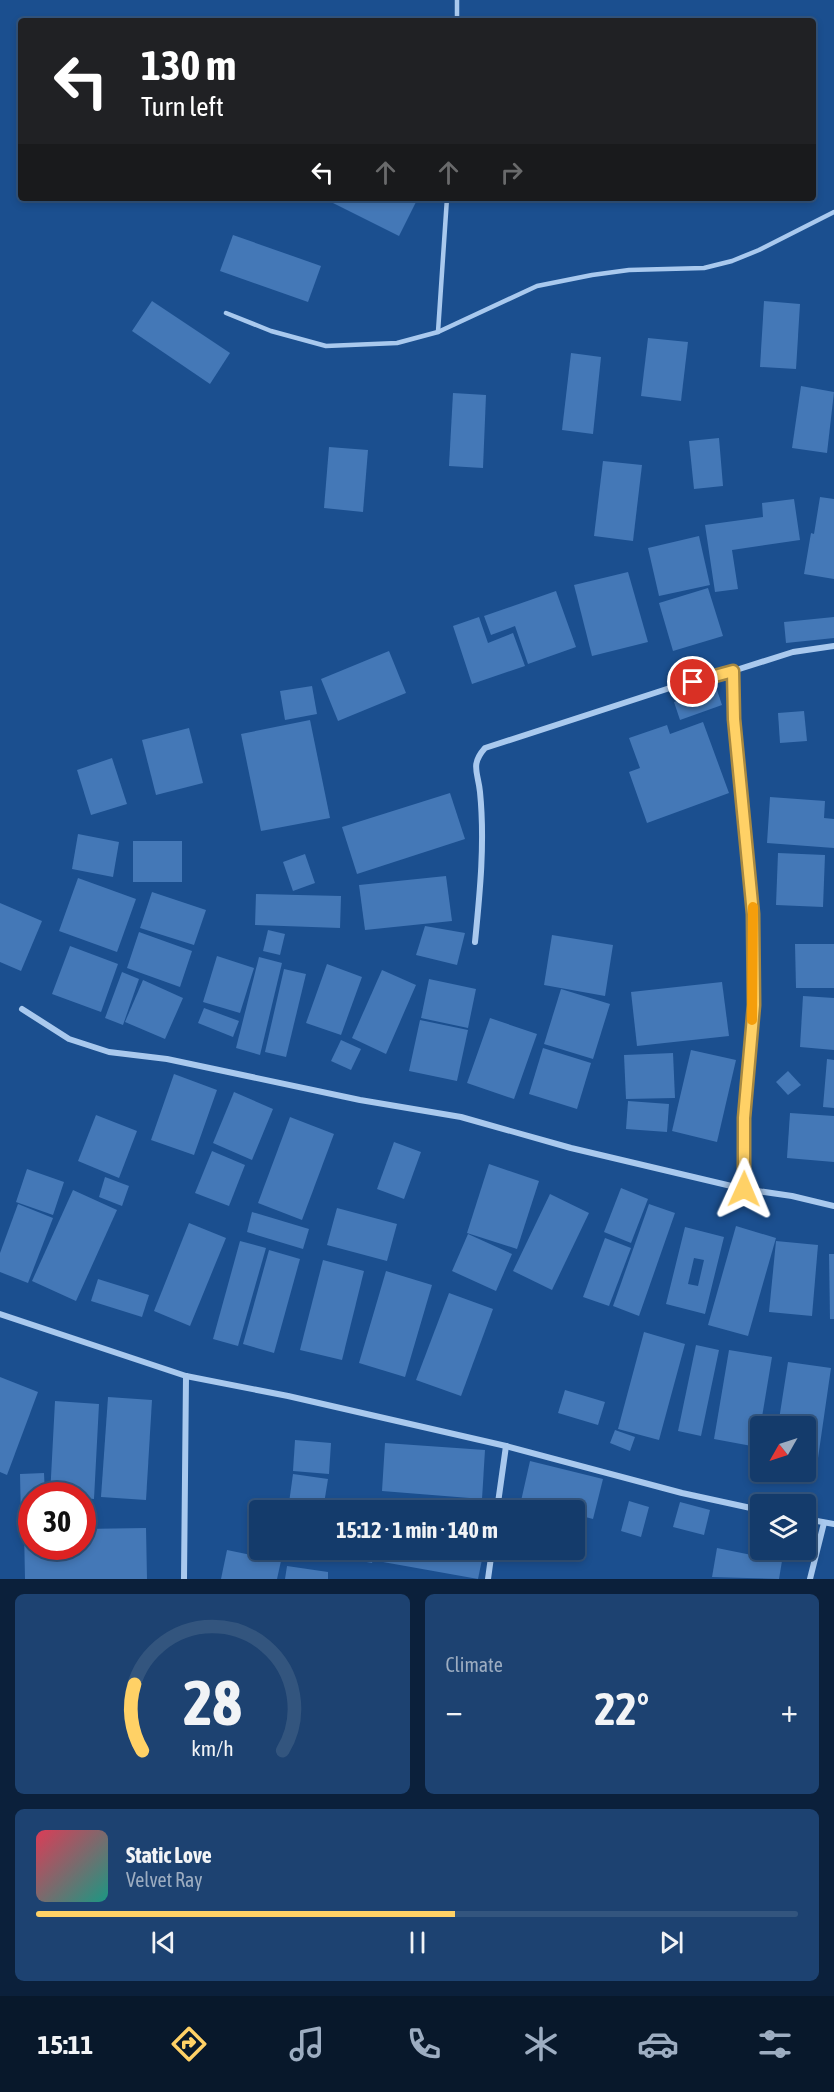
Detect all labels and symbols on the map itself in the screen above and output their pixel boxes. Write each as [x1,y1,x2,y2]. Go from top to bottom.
pin [667,656,718,707]
position arrow [712,1157,776,1221]
north arrow [750,1416,816,1482]
speed limit sign: 30 [18,1482,96,1560]

